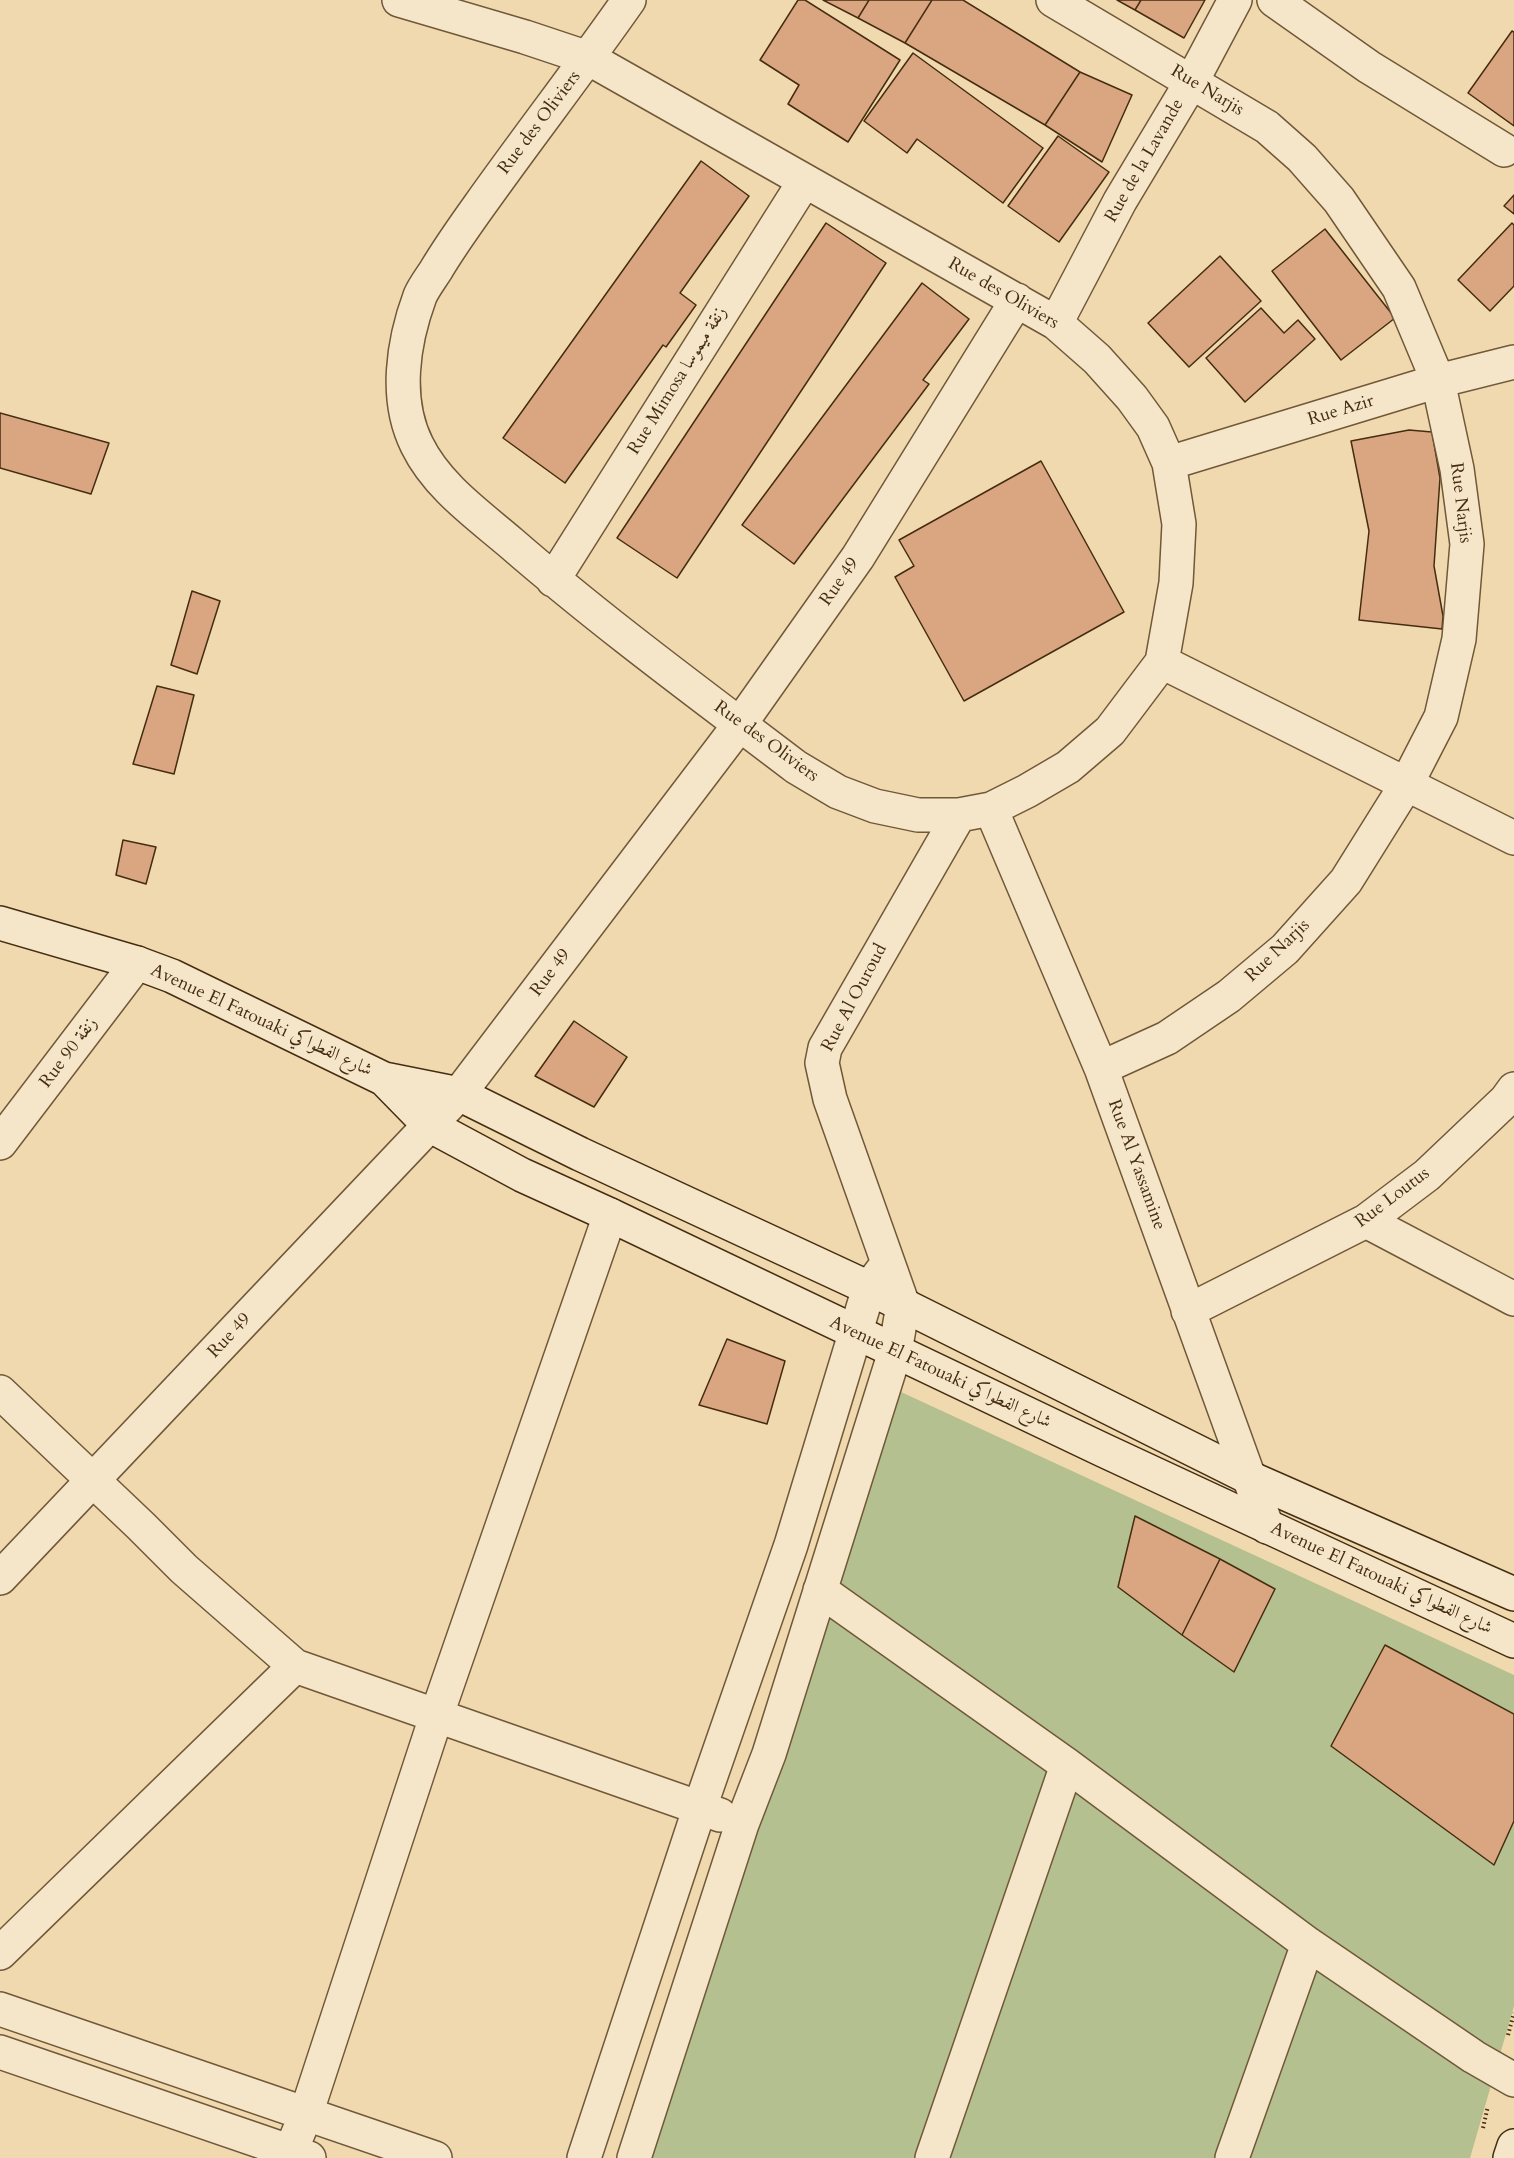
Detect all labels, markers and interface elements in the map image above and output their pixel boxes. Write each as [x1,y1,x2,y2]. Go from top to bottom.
street label: Rue Narjis [1167,61,1247,121]
street label: Rue des Oliviers [494,67,586,179]
street label: Rue de la Lavande [1101,96,1189,226]
street label: Rue des Oliviers [944,254,1062,334]
street label: Rue Mimosa زنقة ميموسا [624,303,732,459]
street label: Rue Azir [1305,391,1377,431]
street label: Rue Narjis [1444,461,1476,545]
street label: Rue 49 [816,554,864,610]
street label: Rue des Oliviers [709,697,823,787]
street label: Rue Narjis [1241,915,1315,987]
street label: Rue Al Ouroud [818,940,892,1056]
street label: Rue 49 [526,945,576,1001]
street label: Avenue El Fatouaki شارع الفطواكي [147,960,375,1082]
street label: Rue 90 زنقة [35,1013,103,1093]
street label: Rue Al Yassamine [1102,1097,1170,1233]
street label: Rue Loutus [1352,1163,1434,1233]
street label: Rue 49 [204,1309,256,1363]
street label: Avenue El Fatouaki شارع الفطواكي [826,1312,1054,1434]
street label: Avenue El Fatouaki شارع الفطواكي [1267,1518,1495,1640]

